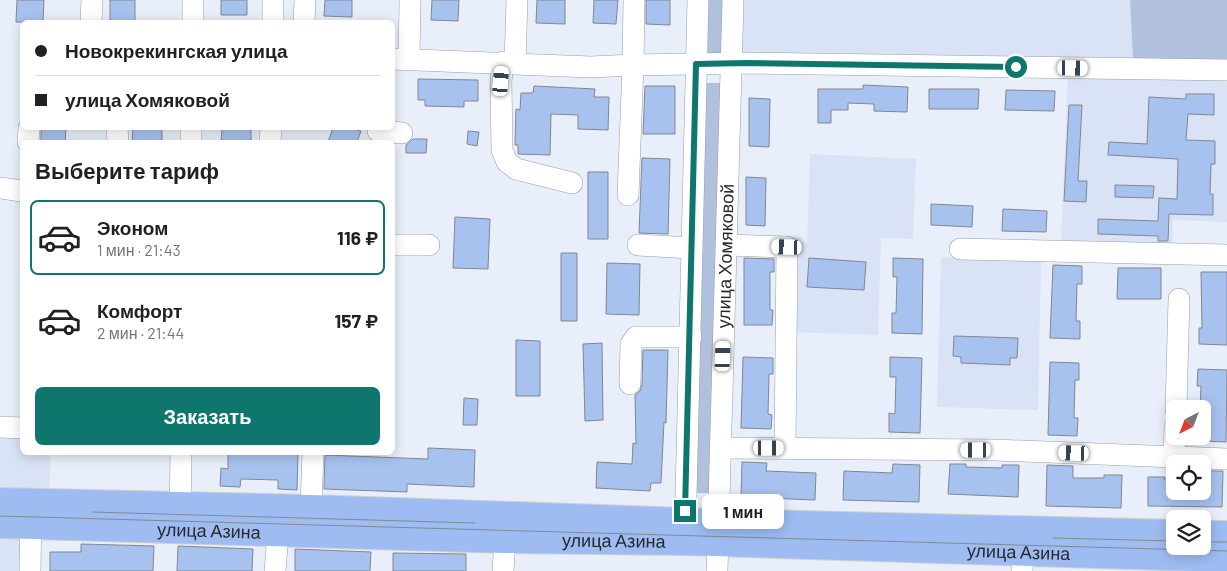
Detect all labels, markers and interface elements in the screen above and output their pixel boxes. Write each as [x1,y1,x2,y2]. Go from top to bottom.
text: Новокрекингская улица [65,39,287,62]
route start [1005,56,1027,78]
car [1057,60,1088,76]
car [492,65,509,97]
text: улица Хомяковой [65,88,230,111]
text: Выберите тариф [35,157,219,183]
street label: улица Хомяковой [712,184,738,329]
icon: car [37,215,82,260]
text: Эконом [97,216,168,239]
text: 116 ₽ [337,226,378,249]
car [771,239,802,255]
text: 1 мин · 21:43 [97,240,181,259]
icon: car [37,298,82,343]
text: Комфорт [97,299,182,322]
text: 157 ₽ [334,309,378,332]
text: 2 мин · 21:44 [97,323,184,342]
car [714,341,731,371]
button: Заказать [35,387,380,445]
north arrow [1166,400,1211,445]
map controls [1166,400,1211,555]
car [754,441,784,456]
car [961,443,991,458]
car [1058,445,1089,461]
button: locate [1166,455,1211,500]
callout: 1 мин [702,494,785,528]
route end [674,500,696,522]
text: 1 мин [723,502,763,521]
button: layers [1166,510,1211,555]
street label: улица Азина [157,518,262,543]
street label: улица Азина [562,529,667,552]
street label: улица Азина [967,539,1072,564]

